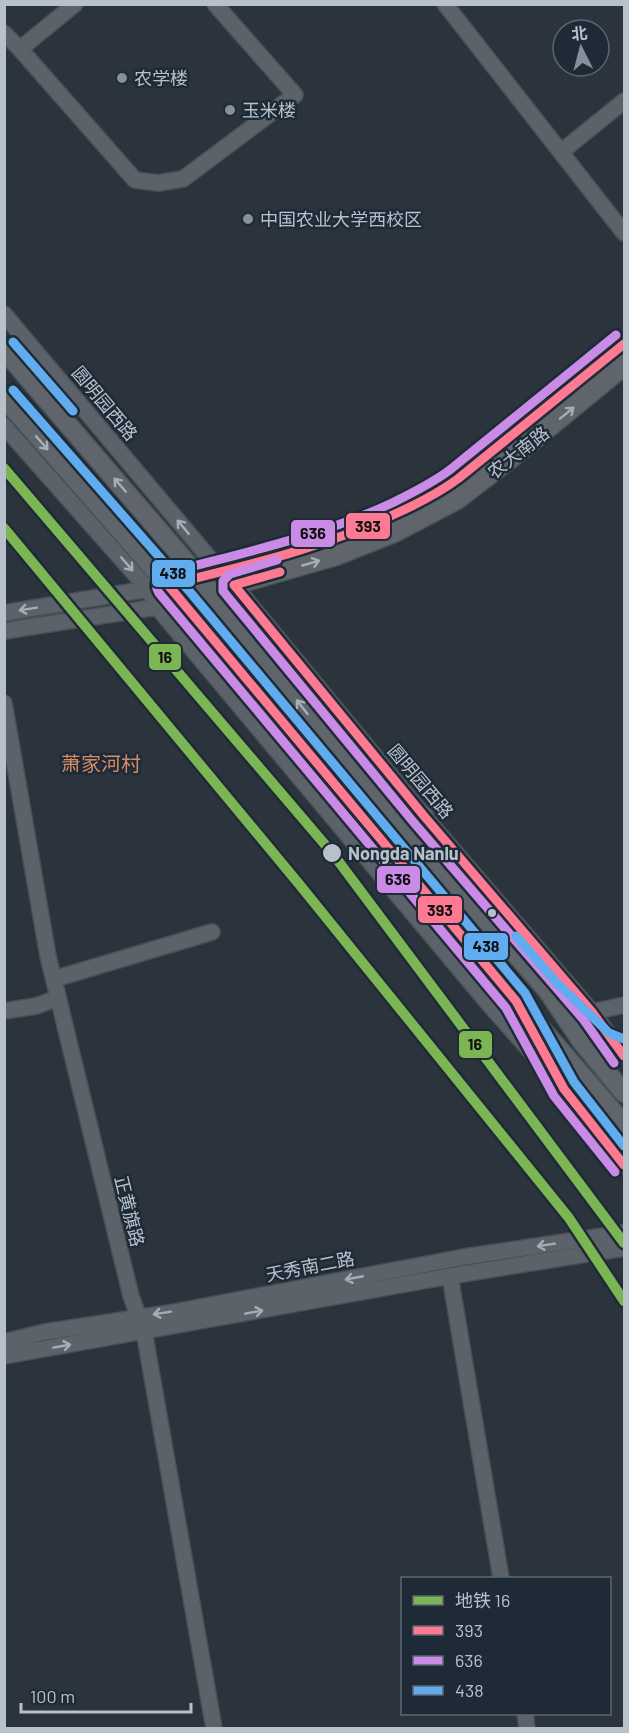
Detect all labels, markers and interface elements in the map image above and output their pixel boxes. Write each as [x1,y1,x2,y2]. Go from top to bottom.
north arrow [551,18,611,78]
text: 北 [570,22,588,43]
place label: 农学楼 [134,67,188,89]
marker: 农学楼 [115,71,129,85]
place label: 玉米楼 [242,99,296,121]
marker: 玉米楼 [223,103,237,117]
place label: 中国农业大学西校区 [260,208,422,230]
marker: 中国农业大学西校区 [241,212,255,226]
street label: 圆明园西路 [68,361,142,445]
one-way arrow [559,407,575,420]
street label: 农大南路 [483,421,553,483]
one-way arrow [35,435,49,450]
one-way arrow [113,478,127,493]
line badge: 393 [345,512,391,540]
text: 393 [355,516,381,535]
one-way arrow [177,519,190,535]
line badge: 636 [290,519,336,548]
text: 636 [300,523,326,542]
one-way arrow [120,557,134,572]
one-way arrow [301,557,320,568]
line badge: 438 [151,559,196,588]
text: 438 [160,563,187,582]
one-way arrow [19,603,39,614]
line badge: 16 [148,643,182,671]
text: 16 [158,647,173,666]
one-way arrow [296,699,309,715]
street label: 圆明园西路 [384,739,458,823]
district label: 萧家河村 [61,751,141,775]
marker: Nongda Nanlu [321,842,343,864]
place label: Nongda Nanlu [348,842,459,864]
line badge: 636 [376,865,421,894]
text: 636 [385,869,411,888]
line badge: 393 [417,895,463,924]
text: 393 [427,900,453,919]
unlabelled marker [486,907,498,919]
line badge: 438 [463,932,509,961]
text: 438 [473,936,500,955]
line badge: 16 [458,1030,493,1059]
text: 16 [468,1034,483,1053]
street label: 正黄旗路 [111,1173,149,1249]
one-way arrow [537,1239,556,1250]
street label: 天秀南二路 [264,1247,356,1285]
one-way arrow [344,1273,364,1284]
one-way arrow [244,1306,263,1317]
one-way arrow [153,1308,172,1319]
one-way arrow [52,1340,71,1351]
legend [401,1577,611,1715]
text: 地铁 16 [455,1589,510,1611]
text: 393 [455,1619,483,1641]
text: 636 [455,1649,483,1671]
scale bar [21,1676,190,1714]
text: 438 [455,1679,484,1701]
text: 100 m [30,1685,75,1707]

